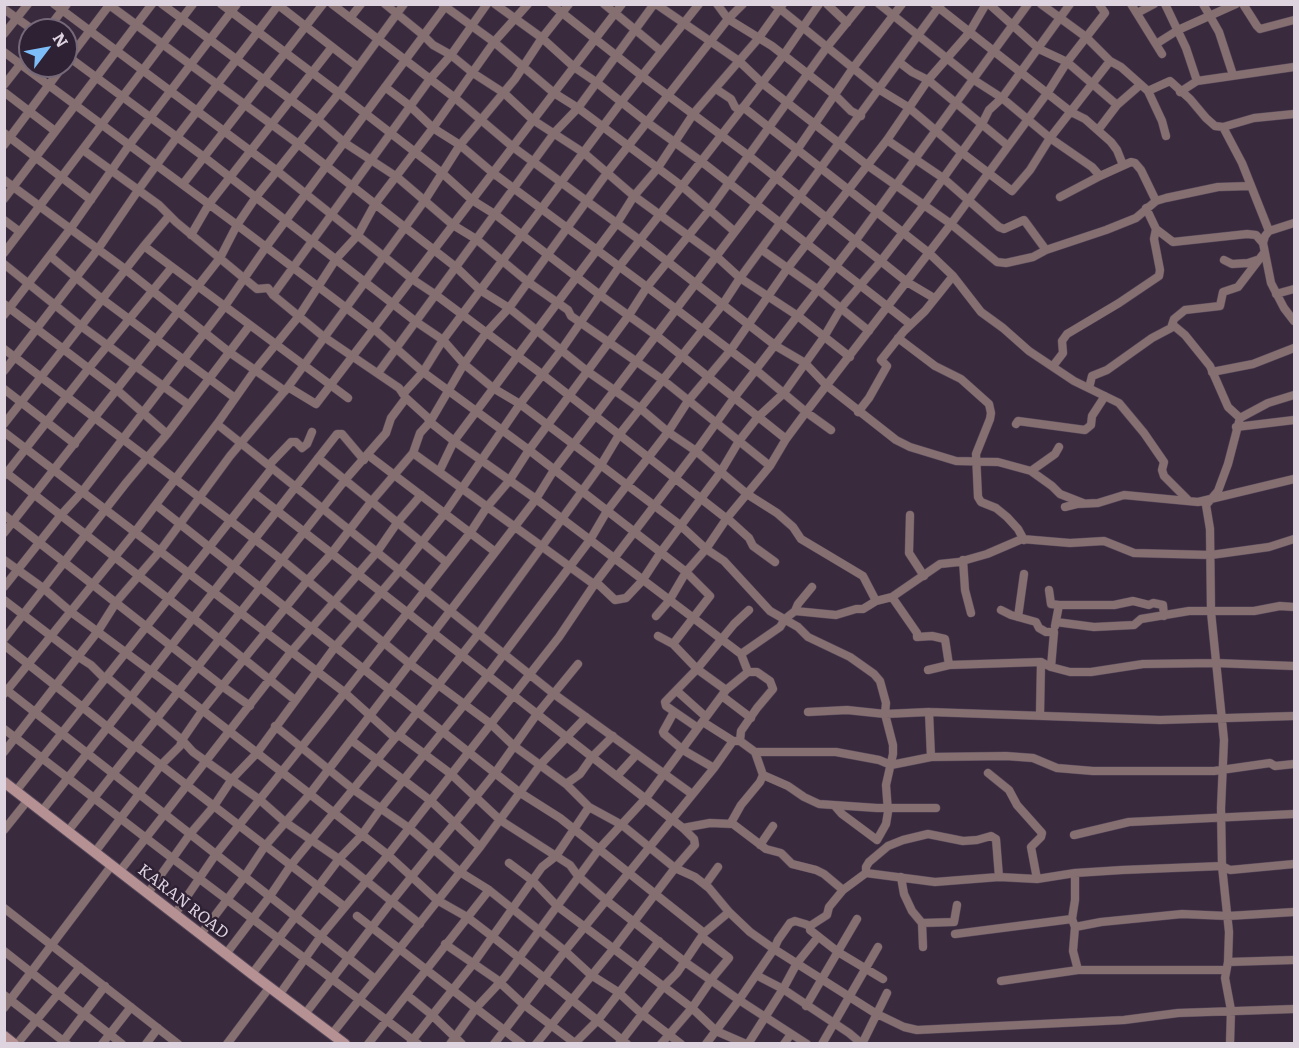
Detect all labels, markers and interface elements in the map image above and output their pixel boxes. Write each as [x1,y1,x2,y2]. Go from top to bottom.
north arrow [18,18,78,78]
text: N [48,27,75,52]
street label: KARAN ROAD [134,861,232,943]

